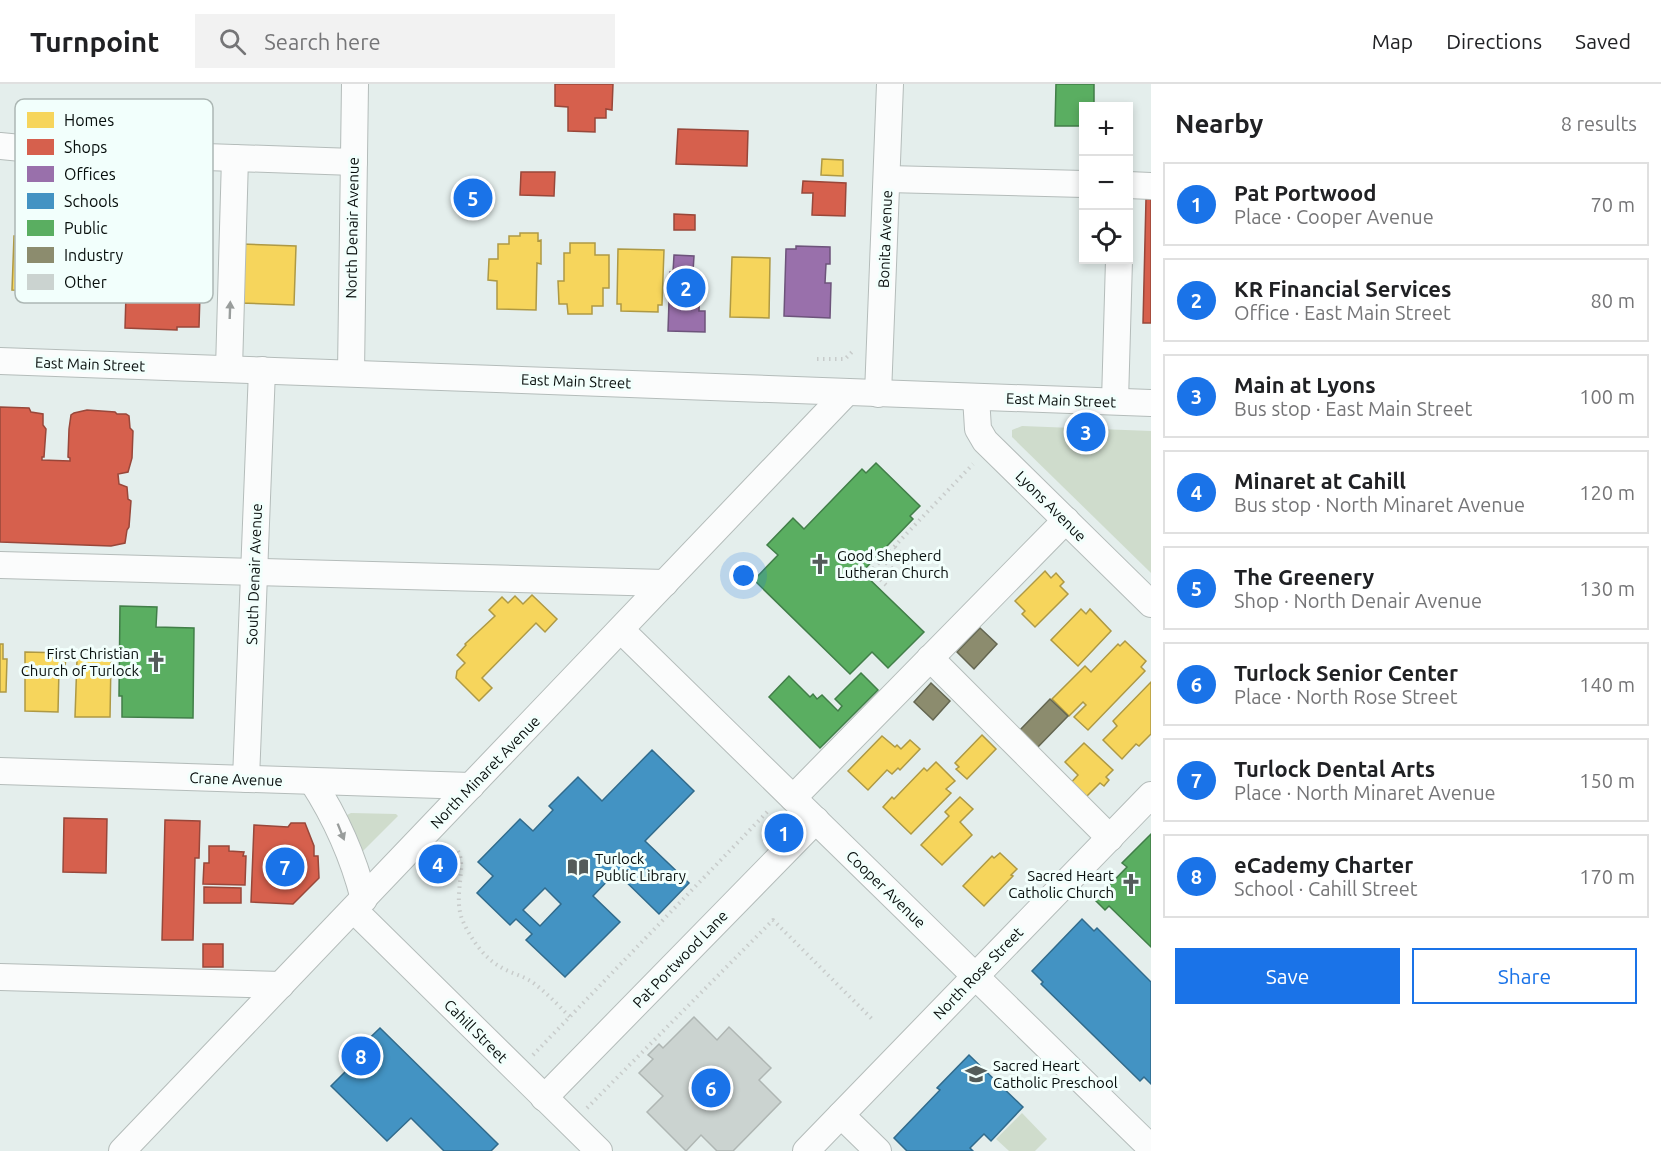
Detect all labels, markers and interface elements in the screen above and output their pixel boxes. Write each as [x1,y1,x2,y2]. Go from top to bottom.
search box [195,14,615,68]
icon: search [216,25,249,58]
text: Turnpoint [30,26,159,57]
text: Search here [264,29,381,54]
text: Map [1372,29,1413,53]
text: Directions [1446,29,1542,53]
text: Saved [1575,29,1631,53]
legend [15,99,213,303]
map controls [1079,102,1133,264]
button: + [1079,102,1133,156]
text: Nearby [1175,109,1263,138]
text: Homes [64,111,114,129]
text: 8 results [1561,112,1637,135]
text: Shops [64,138,107,156]
button: − [1079,156,1133,210]
street label: North Denair Avenue [342,157,362,299]
text: Offices [64,165,116,183]
pin: 5 [454,176,492,220]
text: Pat Portwood [1234,180,1376,205]
street label: Bonita Avenue [875,190,895,288]
text: Schools [64,192,119,210]
text: 1 [1191,193,1202,216]
text: 70 m [1591,193,1635,216]
text: Place · Cooper Avenue [1234,205,1434,228]
button: locate [1079,210,1133,264]
text: Public [64,219,108,237]
text: Industry [64,246,123,264]
pin: 2 [666,266,706,310]
text: Other [64,273,107,291]
text: KR Financial Services [1234,276,1451,301]
text: 2 [1191,289,1202,312]
text: 80 m [1591,289,1635,312]
one-way arrow [226,301,235,320]
text: Office · East Main Street [1234,301,1451,324]
street label: East Main Street [35,354,145,374]
street label: East Main Street [521,371,631,391]
text: Main at Lyons [1234,372,1376,397]
text: 3 [1191,385,1202,408]
text: 100 m [1579,385,1635,408]
street label: East Main Street [1006,390,1116,410]
text: Bus stop · East Main Street [1234,397,1472,420]
pin: 3 [1066,410,1106,454]
street label: Lyons Avenue [1012,467,1090,545]
text: Minaret at Cahill [1234,468,1406,493]
text: 4 [1191,481,1202,504]
text: 120 m [1579,481,1635,504]
text: Bus stop · North Minaret Avenue [1234,493,1525,516]
street label: South Denair Avenue [243,503,265,645]
place label: Good Shepherd Lutheran Church [837,547,949,581]
church icon: Good Shepherd Lutheran Church [808,552,832,576]
your location [729,561,758,590]
text: The Greenery [1234,564,1374,589]
text: 5 [1191,577,1202,600]
text: 130 m [1579,577,1635,600]
text: Shop · North Denair Avenue [1234,589,1482,612]
place label: First Christian Church of Turlock [21,645,139,679]
church icon: First Christian Church of Turlock [144,650,168,674]
text: Turlock Senior Center [1234,660,1458,685]
text: 6 [1191,673,1202,696]
text: 140 m [1579,673,1635,696]
text: Place · North Rose Street [1234,685,1458,708]
street label: North Minaret Avenue [427,712,543,832]
text: Turlock Dental Arts [1234,756,1435,781]
street label: Crane Avenue [189,769,283,789]
text: 7 [1191,769,1202,792]
text: 150 m [1579,769,1635,792]
text: Place · North Minaret Avenue [1234,781,1496,804]
pin: 1 [764,810,804,855]
one-way arrow [337,823,346,841]
pin: 4 [418,842,458,886]
pin: 7 [266,844,304,890]
street label: Cooper Avenue [843,847,929,931]
place label: Turlock Public Library [595,850,686,884]
text: eCademy Charter [1234,852,1413,877]
library icon: Turlock Public Library [566,855,590,879]
text: 8 [1191,865,1202,888]
text: 170 m [1579,865,1635,888]
place label: Sacred Heart Catholic Church [1008,867,1114,901]
church icon: Sacred Heart Catholic Church [1119,872,1143,896]
text: School · Cahill Street [1234,877,1418,900]
street label: Pat Portwood Lane [629,907,731,1011]
street label: North Rose Street [930,923,1026,1023]
button: Save [1175,948,1400,1004]
button: Share [1412,948,1637,1004]
street label: Cahill Street [441,996,511,1066]
pin: 8 [342,1034,380,1078]
place label: Sacred Heart Catholic Preschool [993,1057,1118,1091]
school or university icon: Sacred Heart Catholic Preschool [964,1062,988,1086]
pin: 6 [692,1066,730,1110]

